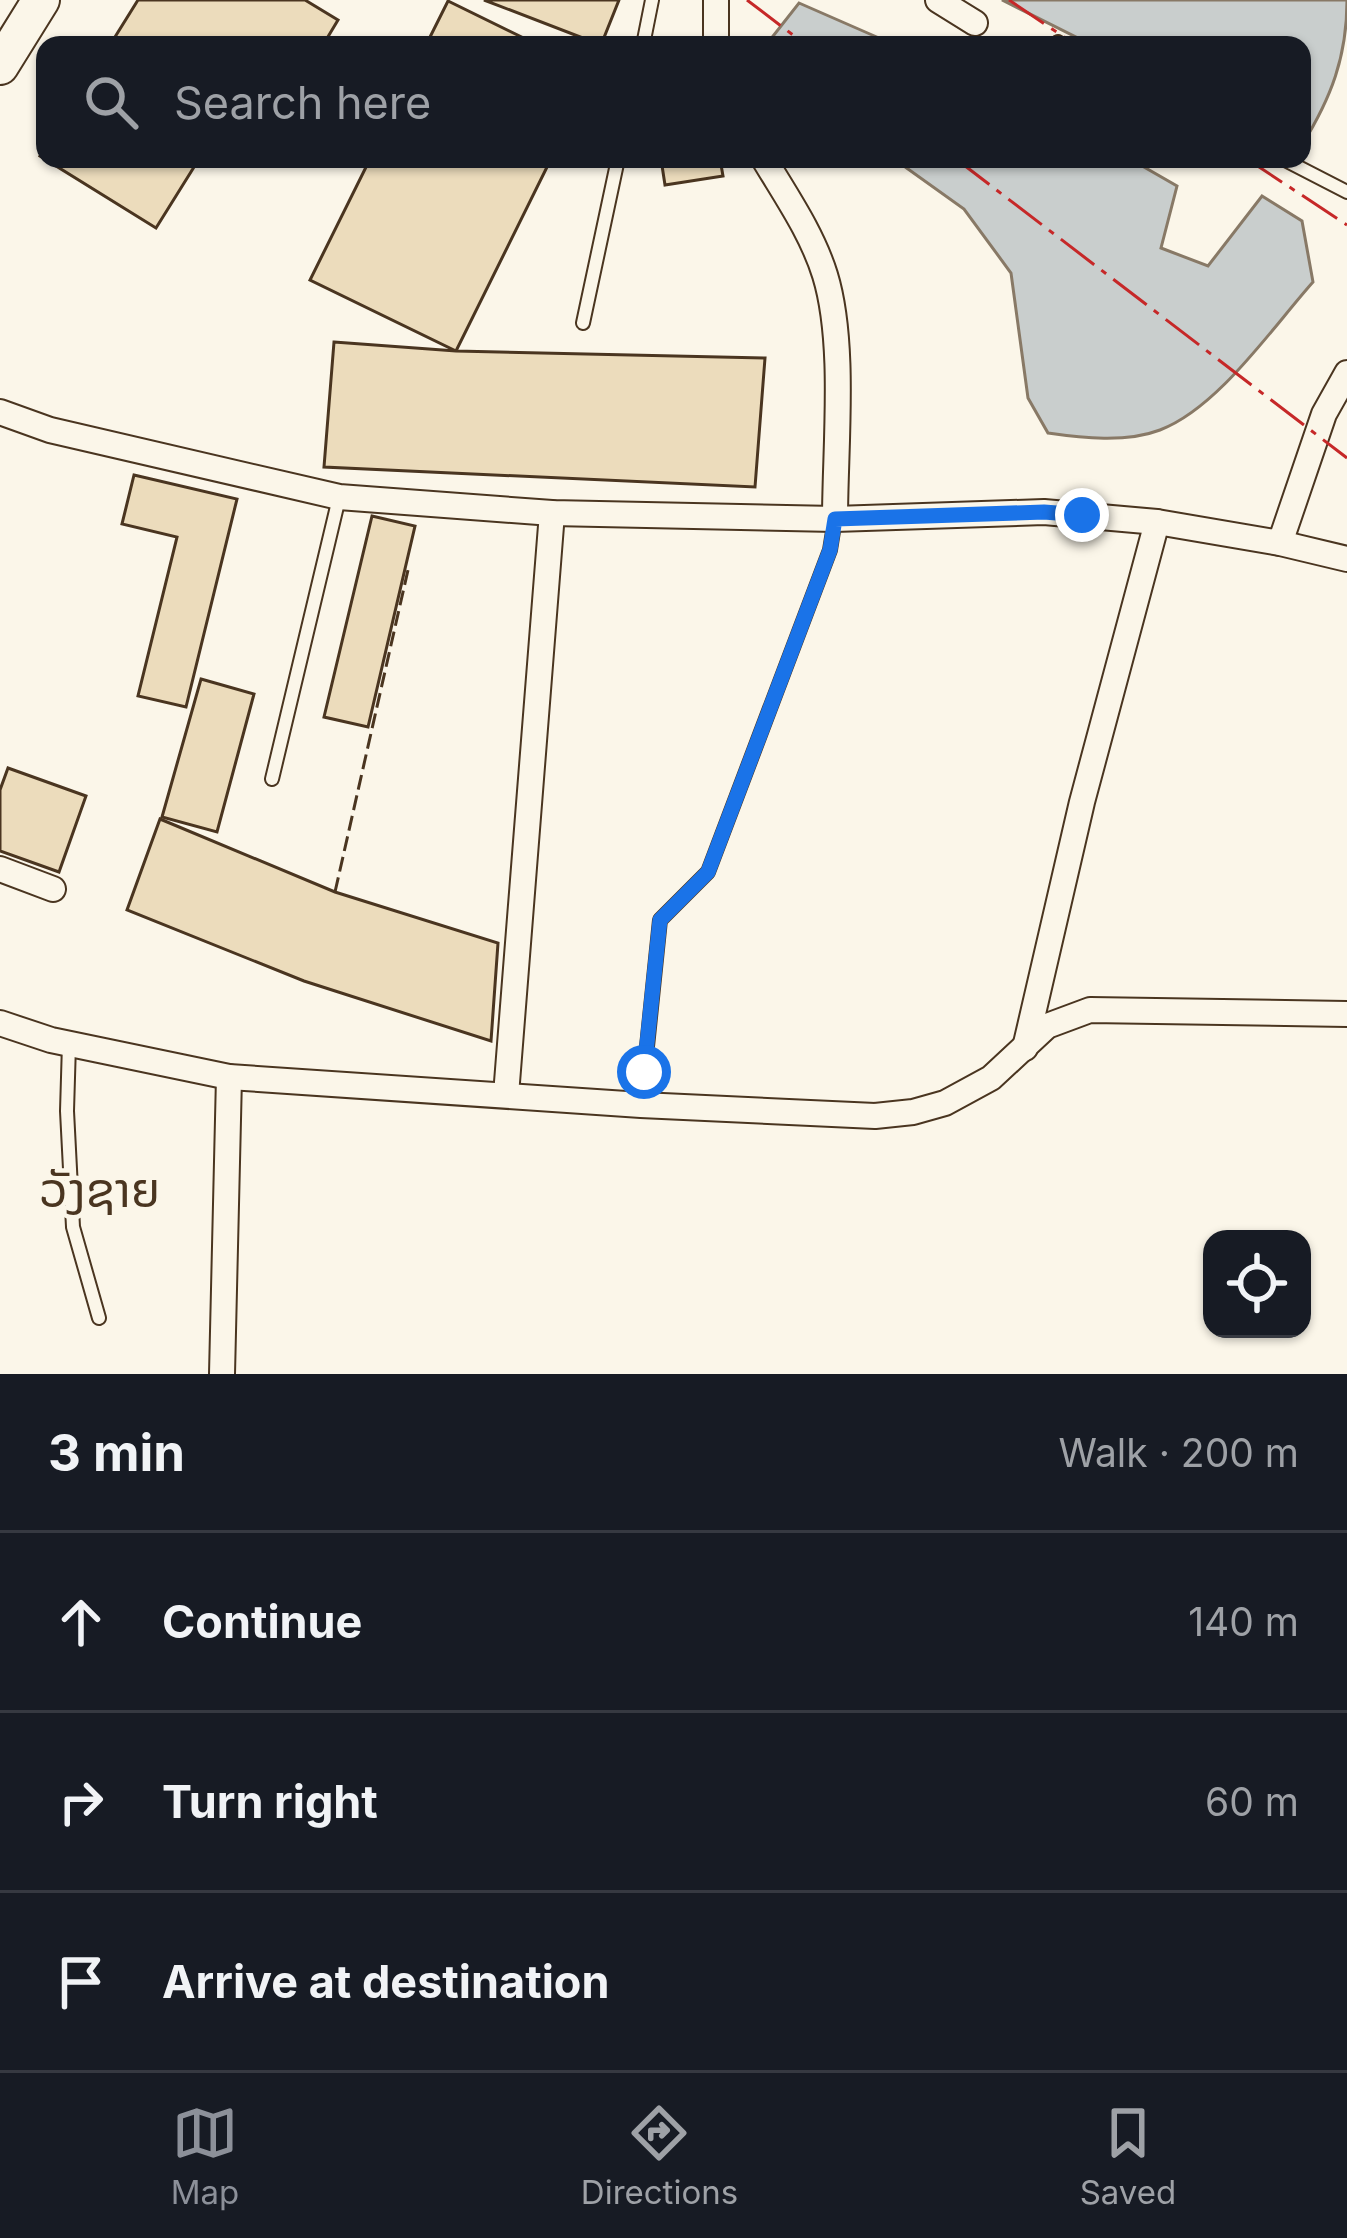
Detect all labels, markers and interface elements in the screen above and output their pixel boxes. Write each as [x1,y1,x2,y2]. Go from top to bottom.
search box [36,36,1311,168]
icon: search [78,69,144,135]
text: Search here [174,75,431,130]
route end [1055,488,1109,542]
route start [617,1045,671,1099]
district label: ວັງຊາຍ [40,1160,160,1219]
map controls [1203,1230,1311,1338]
button: locate [1203,1230,1311,1338]
text: 3 min [48,1422,185,1483]
text: Walk · 200 m [1059,1429,1299,1476]
icon: ahead [48,1589,114,1655]
text: Continue [162,1594,362,1649]
text: 140 m [1188,1598,1299,1645]
icon: right [48,1769,114,1835]
text: Turn right [162,1774,378,1829]
text: 60 m [1205,1778,1299,1825]
icon: arrive [48,1949,114,2015]
text: Arrive at destination [162,1954,609,2009]
tab: Map [171,2100,239,2212]
tab: Directions [581,2100,738,2212]
tab: Saved [1080,2100,1176,2212]

